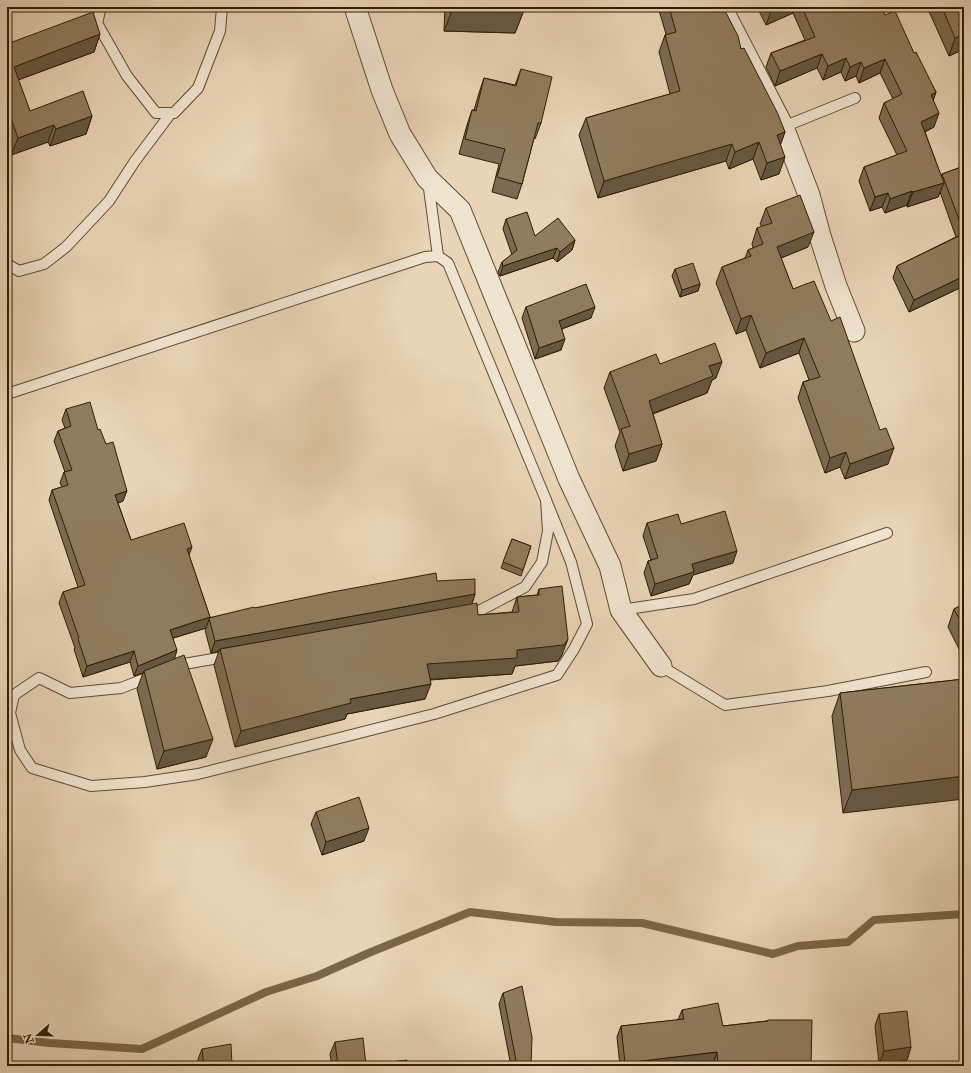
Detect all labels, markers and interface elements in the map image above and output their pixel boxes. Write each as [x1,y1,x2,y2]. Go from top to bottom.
north arrow [18,1015,58,1055]
text: N [21,1030,37,1046]

